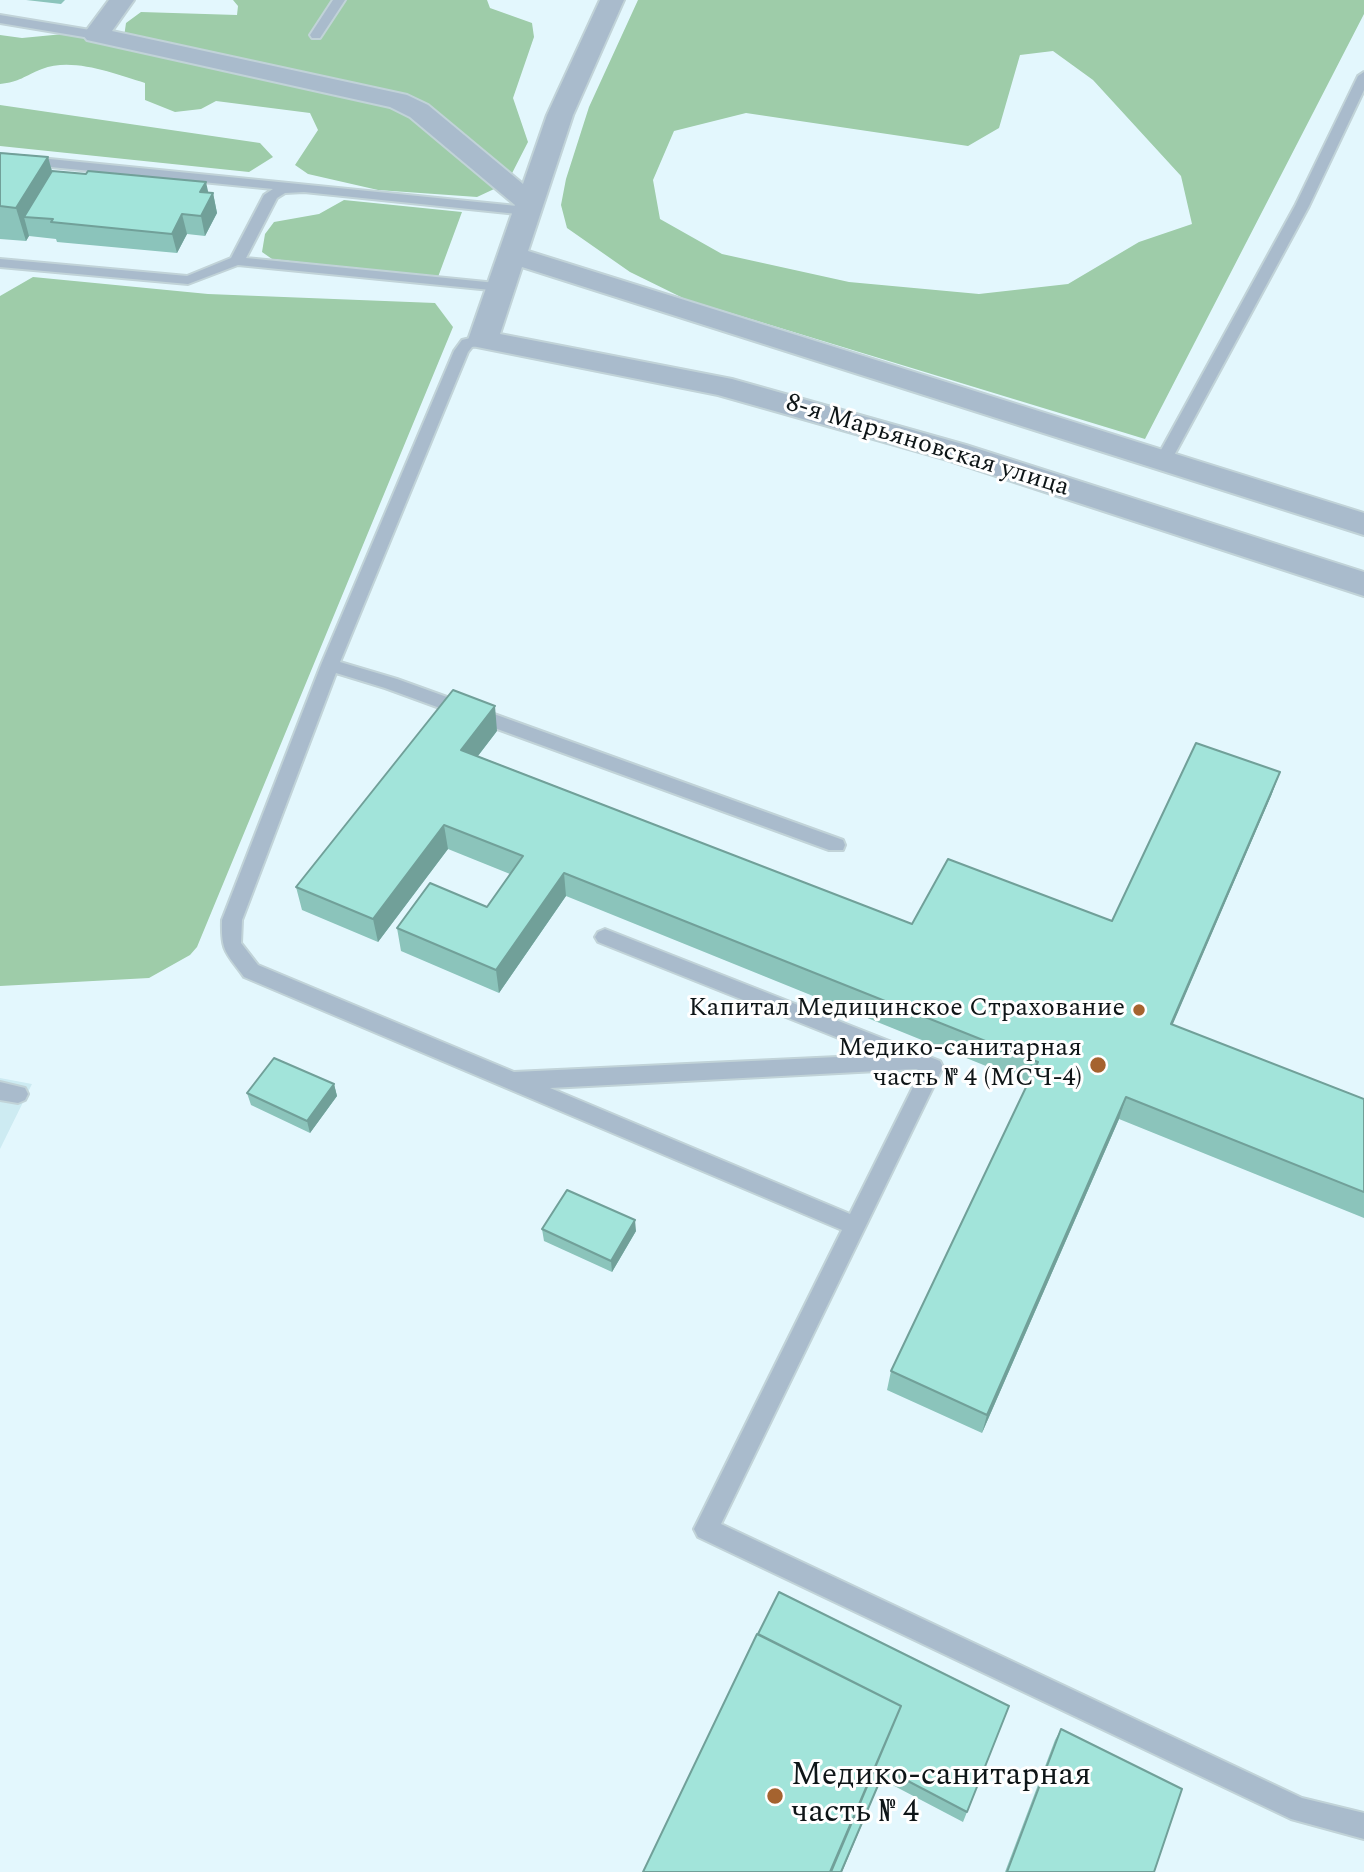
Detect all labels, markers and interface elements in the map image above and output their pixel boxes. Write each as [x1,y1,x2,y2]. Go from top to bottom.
street label: 8-я Марьяновская улица [782,389,1072,505]
place label: Капитал Медицинское Страхование [689,994,1125,1026]
marker: Капитал Медицинское Страхование [1131,1002,1147,1018]
place label: Медико-санитарная часть № 4 (МСЧ-4) [838,1034,1082,1096]
marker: Медико-санитарная часть № 4 (МСЧ-4) [1088,1055,1108,1075]
place label: Медико-санитарная часть № 4 [791,1759,1091,1834]
marker: Медико-санитарная часть № 4 [765,1786,785,1806]

